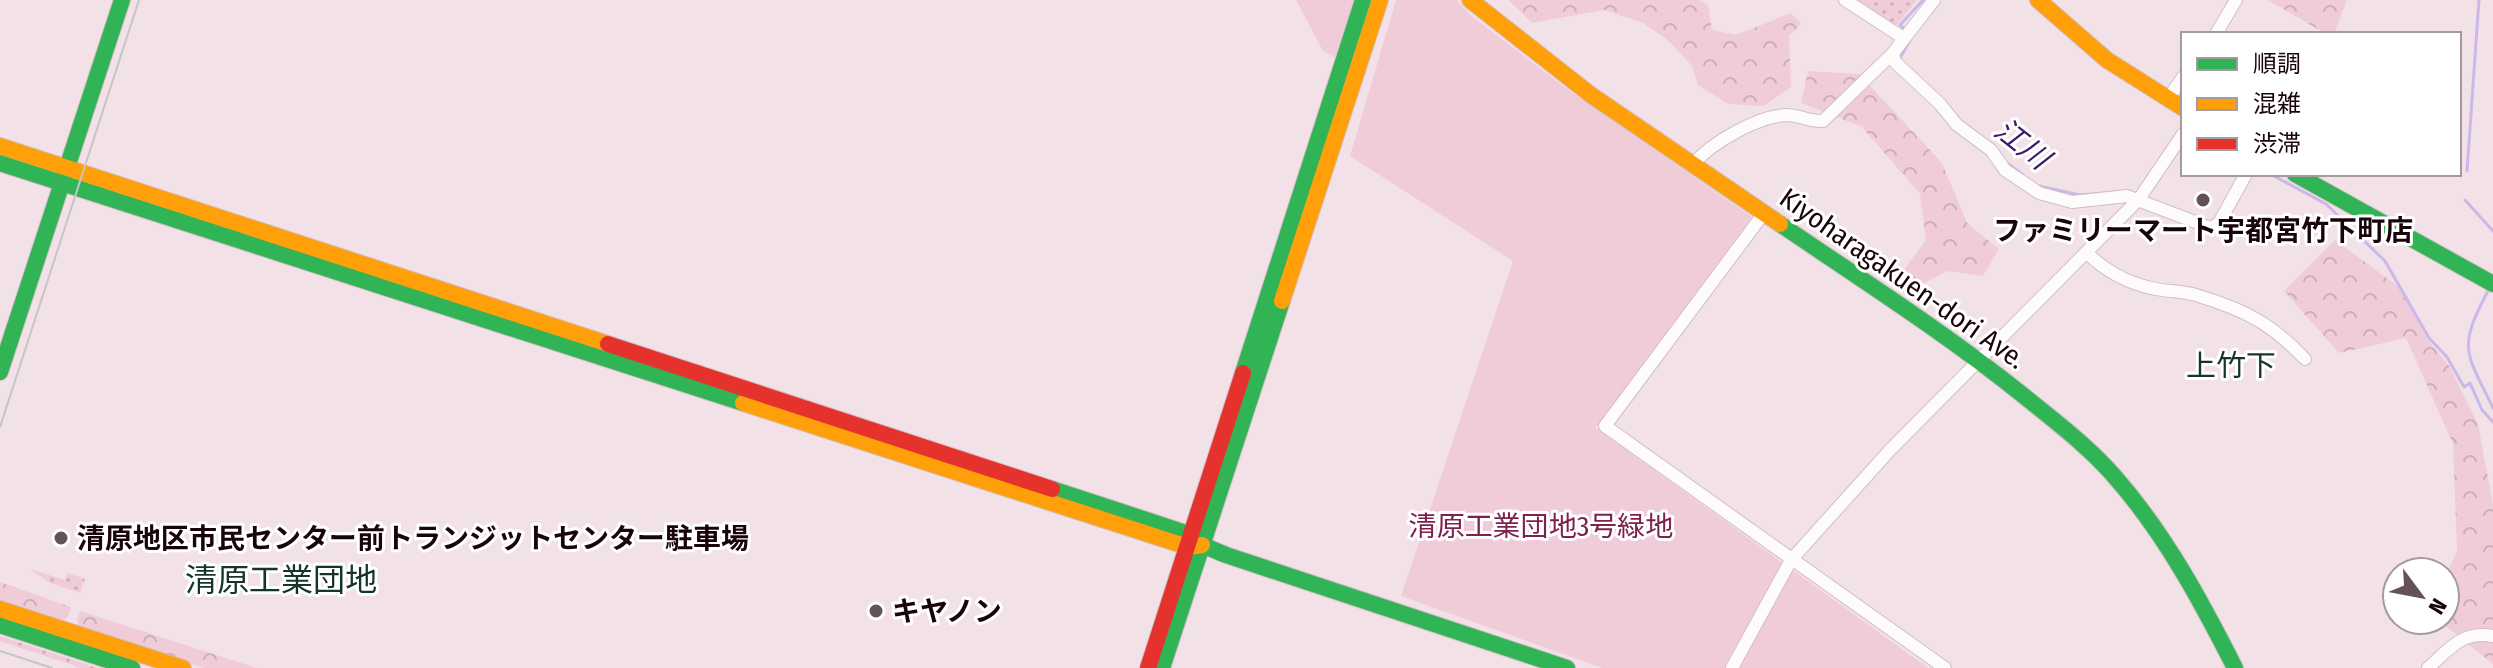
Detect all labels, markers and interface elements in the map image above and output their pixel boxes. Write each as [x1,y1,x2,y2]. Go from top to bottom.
legend [2181,32,2461,176]
text: 順調 [2253,50,2301,78]
text: 混雑 [2253,90,2301,118]
water label: 江川 [1987,111,2059,179]
text: 渋滞 [2253,130,2301,158]
street label: Kiyoharagakuen-dori Ave. [1774,181,2032,376]
marker: ファミリーマート宇都宮竹下町店 [2194,191,2212,209]
place label: ファミリーマート宇都宮竹下町店 [1993,214,2413,247]
district label: 上竹下 [2186,348,2276,384]
park label: 清原工業団地3号緑地 [1409,510,1673,543]
place label: 清原地区市民センター前トランジットセンター駐車場 [77,522,749,555]
marker: 清原地区市民センター前トランジットセンター駐車場 [52,529,70,547]
north arrow [2381,556,2461,636]
district label: 清原工業団地 [185,561,377,599]
text: N [2423,594,2452,619]
place label: キヤノン [892,595,1002,628]
marker: キヤノン [867,602,885,620]

